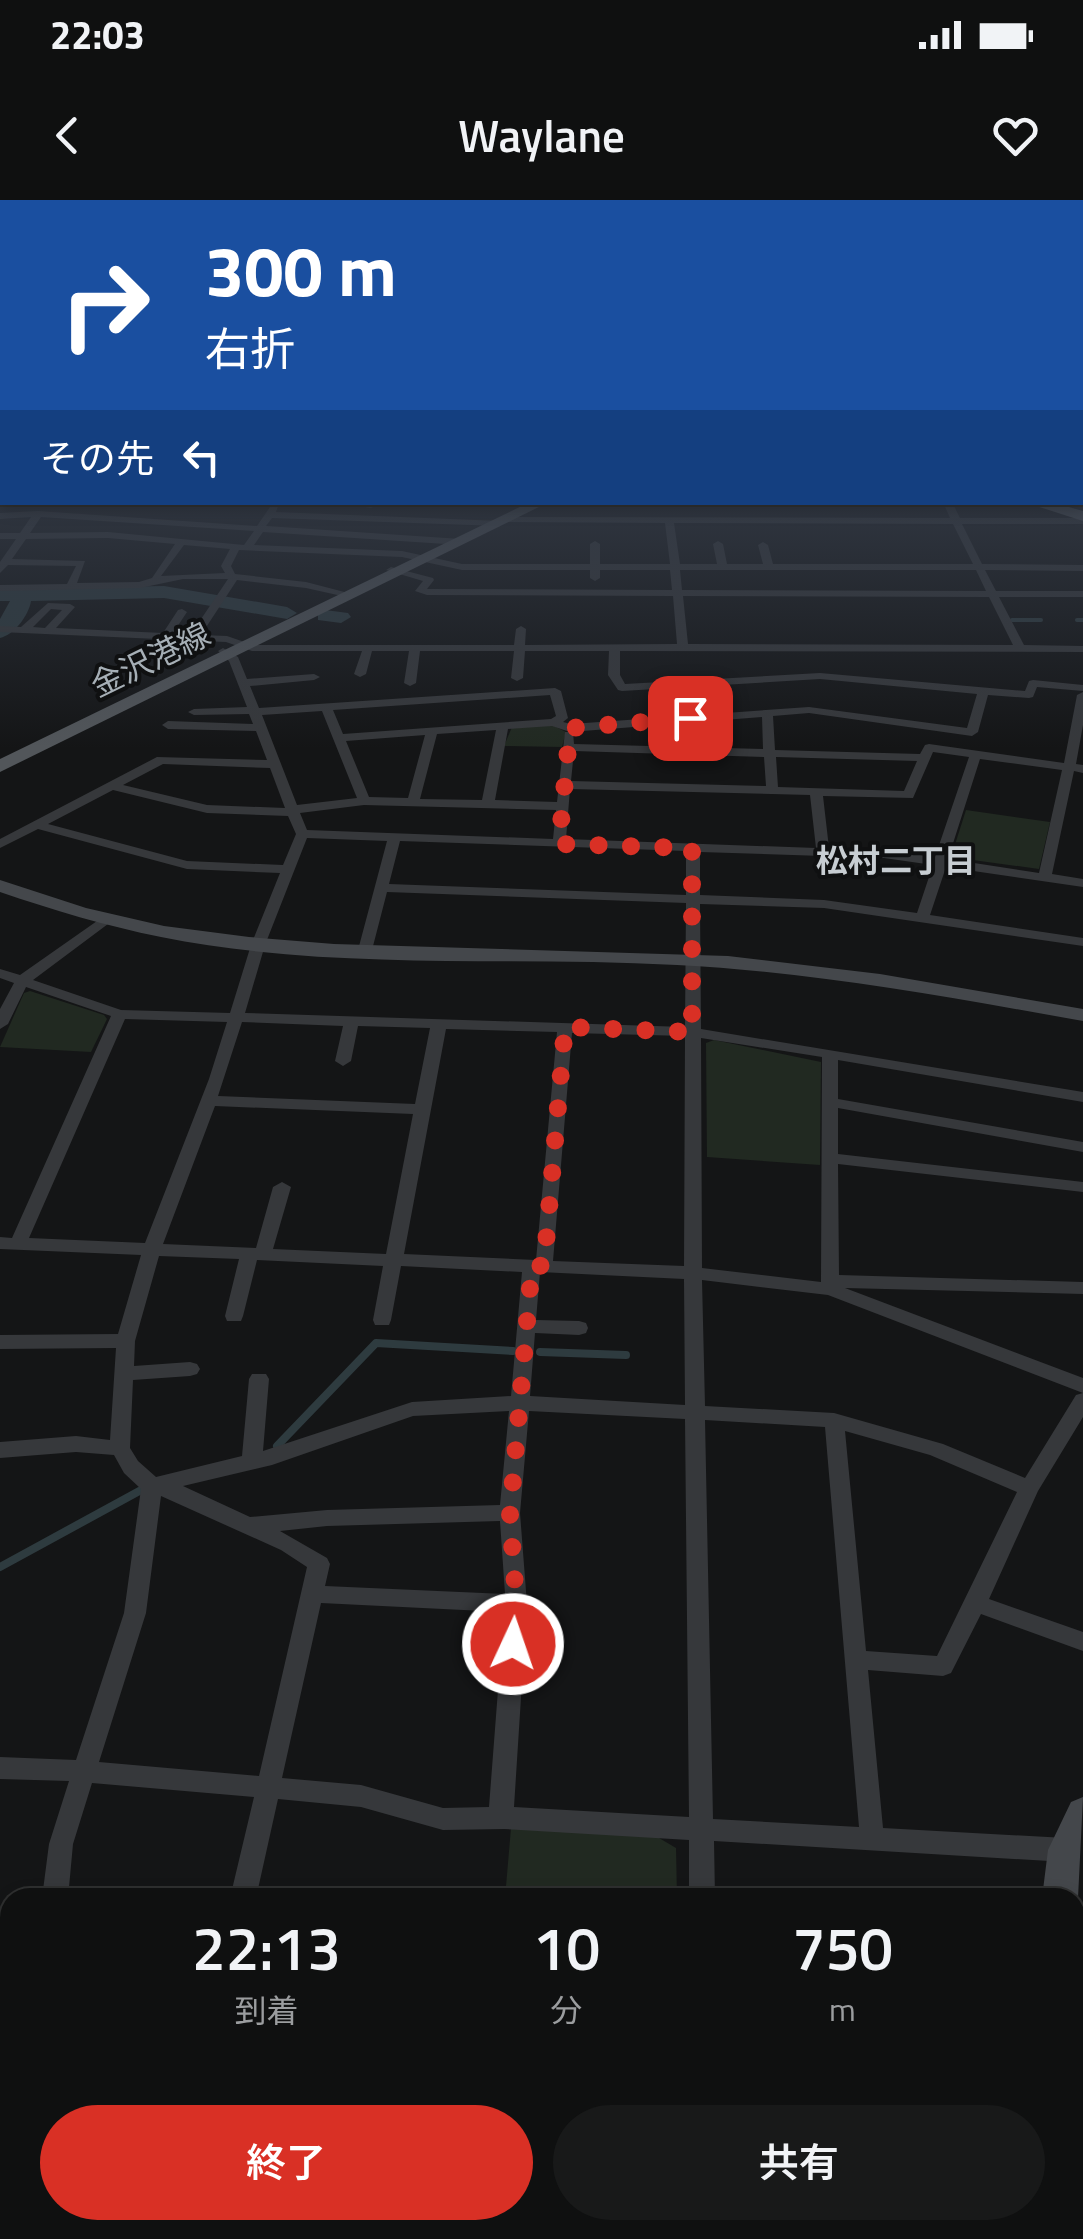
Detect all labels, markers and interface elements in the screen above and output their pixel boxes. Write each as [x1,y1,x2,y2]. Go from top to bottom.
text: 22:03 [50,6,145,64]
text: Waylane [458,101,625,169]
icon: back [40,108,95,163]
icon: heart [988,108,1043,163]
text: 300 m [205,217,397,323]
icon: right [40,240,170,370]
text: 右折 [205,314,295,382]
text: その先 [40,429,154,487]
icon: left [174,430,229,485]
street label: 金沢港線 [82,609,218,709]
pin [648,676,733,761]
icon: arrive [663,691,718,746]
district label: 松村二丁目 [816,836,976,884]
position arrow [461,1592,565,1696]
text: 22:13 [192,1902,341,1993]
text: 10 [533,1902,600,1993]
text: 750 [792,1902,893,1993]
text: m [829,1985,856,2033]
text: 到着 [234,1986,298,2034]
text: 分 [550,1986,582,2034]
button: 終了 [40,2105,533,2220]
button: 共有 [553,2105,1045,2220]

